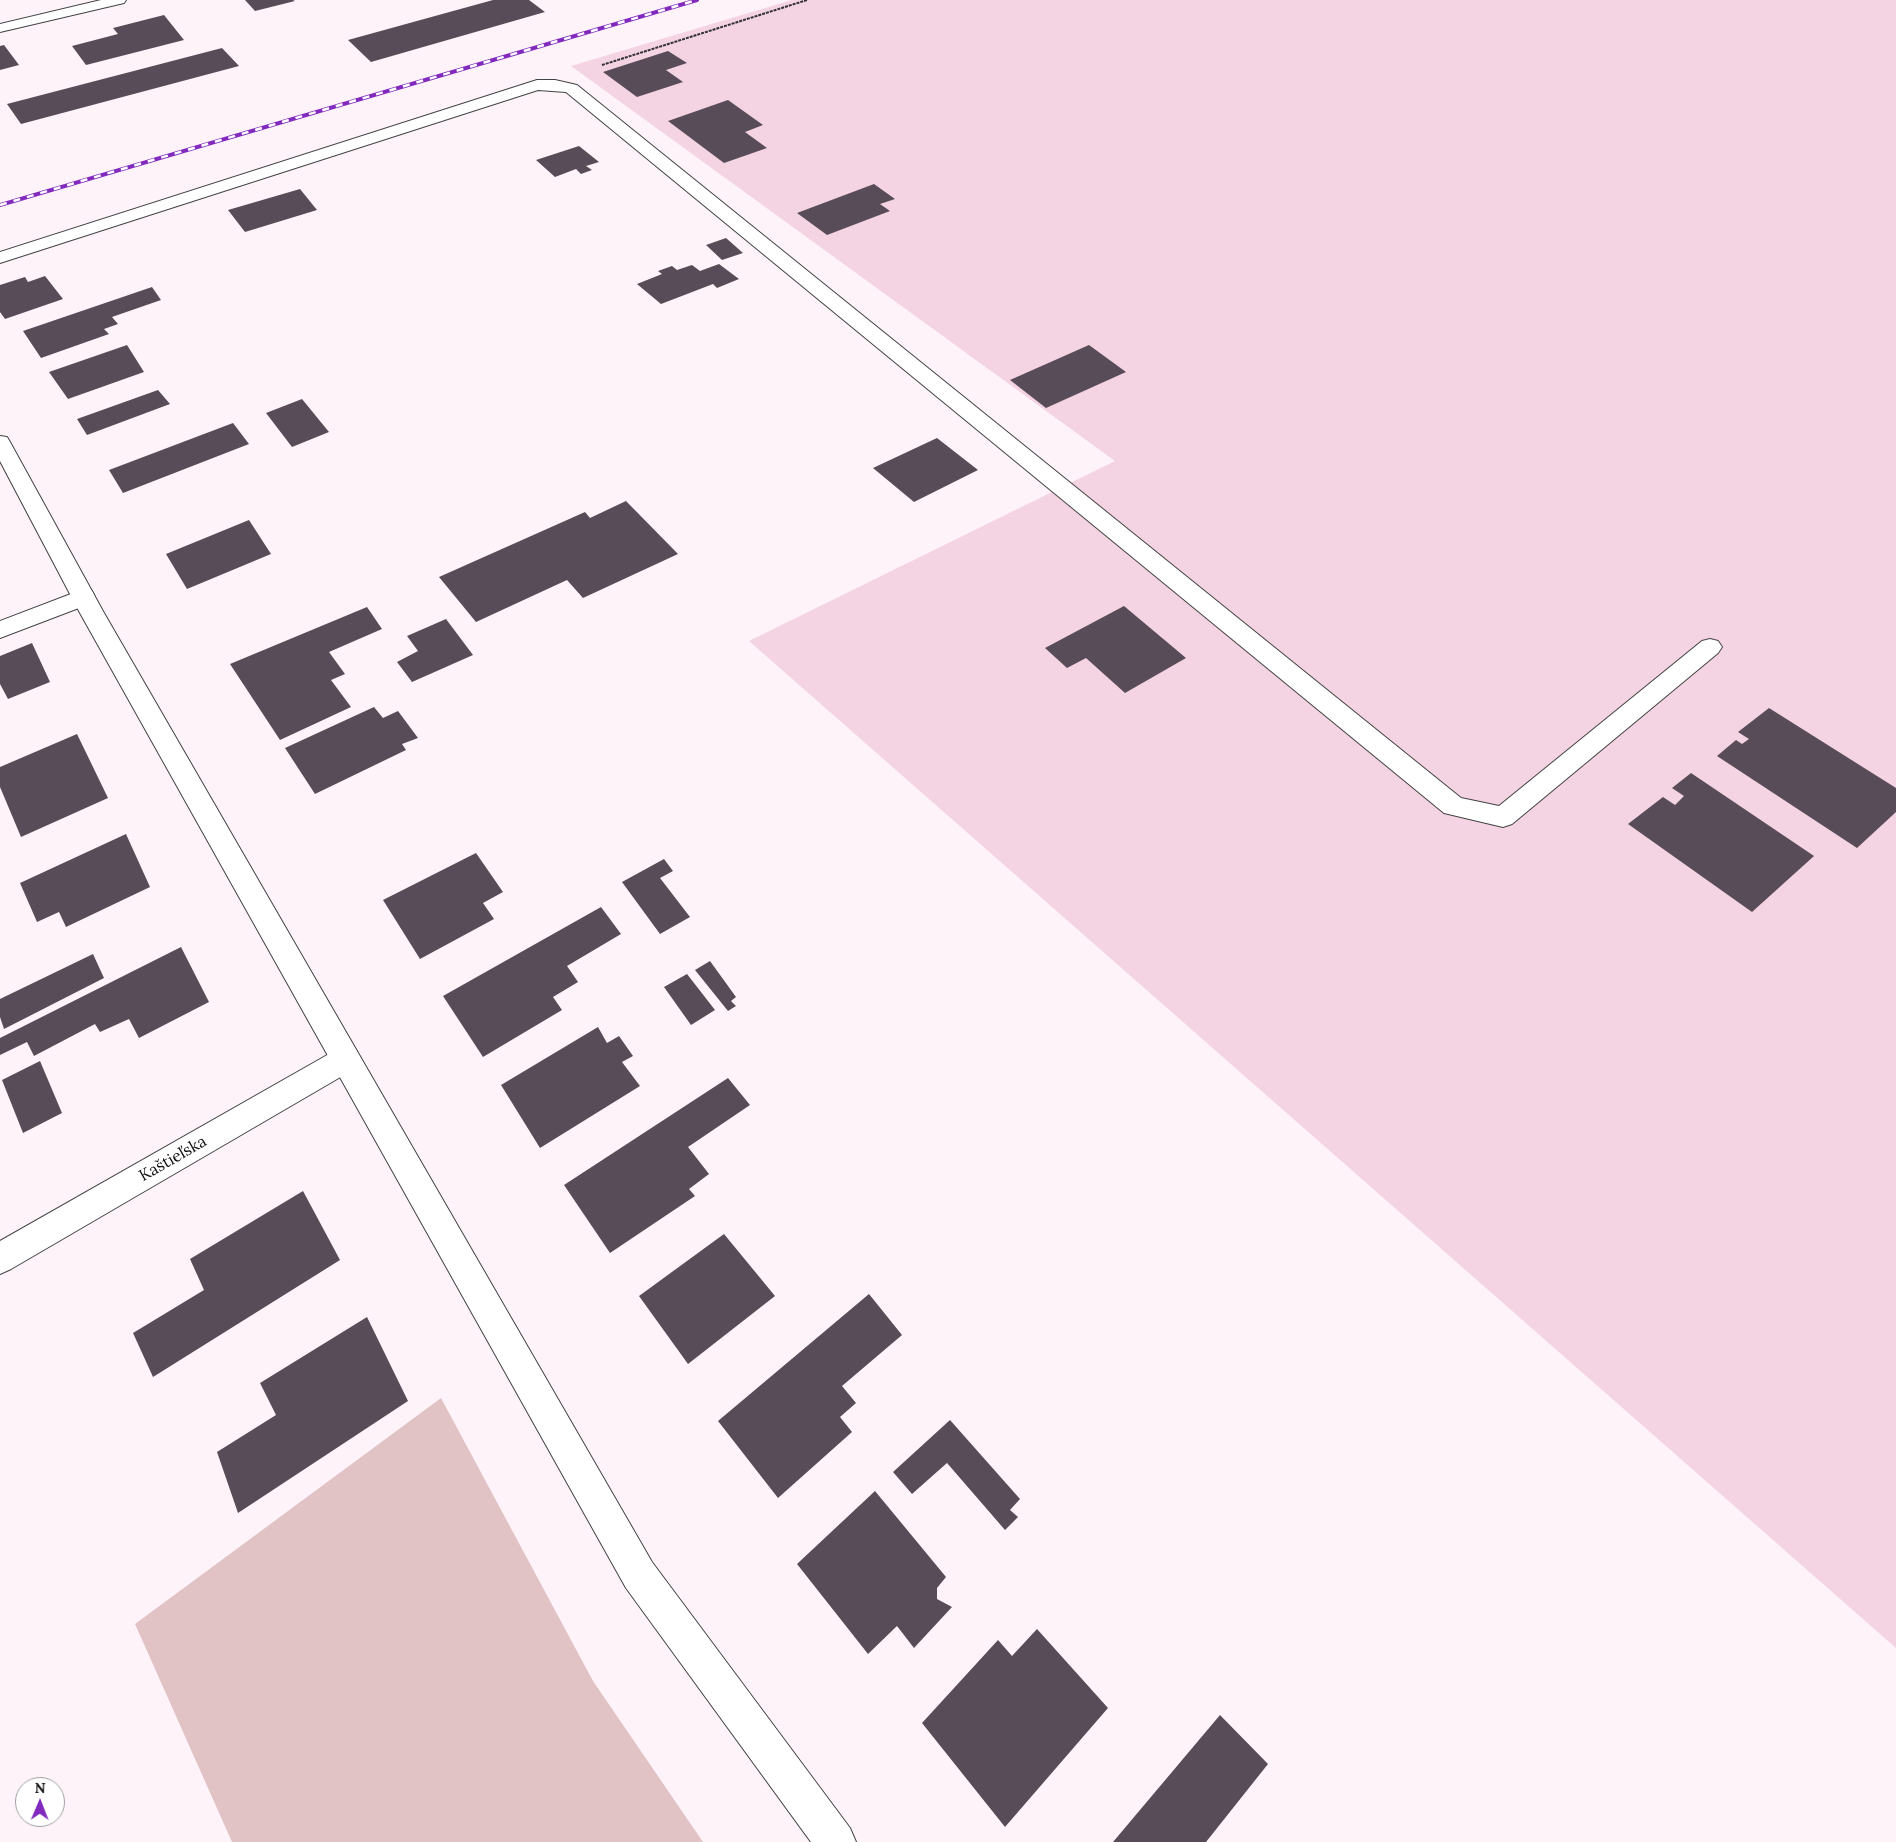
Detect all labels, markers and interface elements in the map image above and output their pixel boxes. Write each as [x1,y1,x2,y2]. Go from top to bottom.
street label: Kaštieľska [136,1132,210,1186]
north arrow [15,1777,65,1827]
text: N [35,1779,46,1797]

